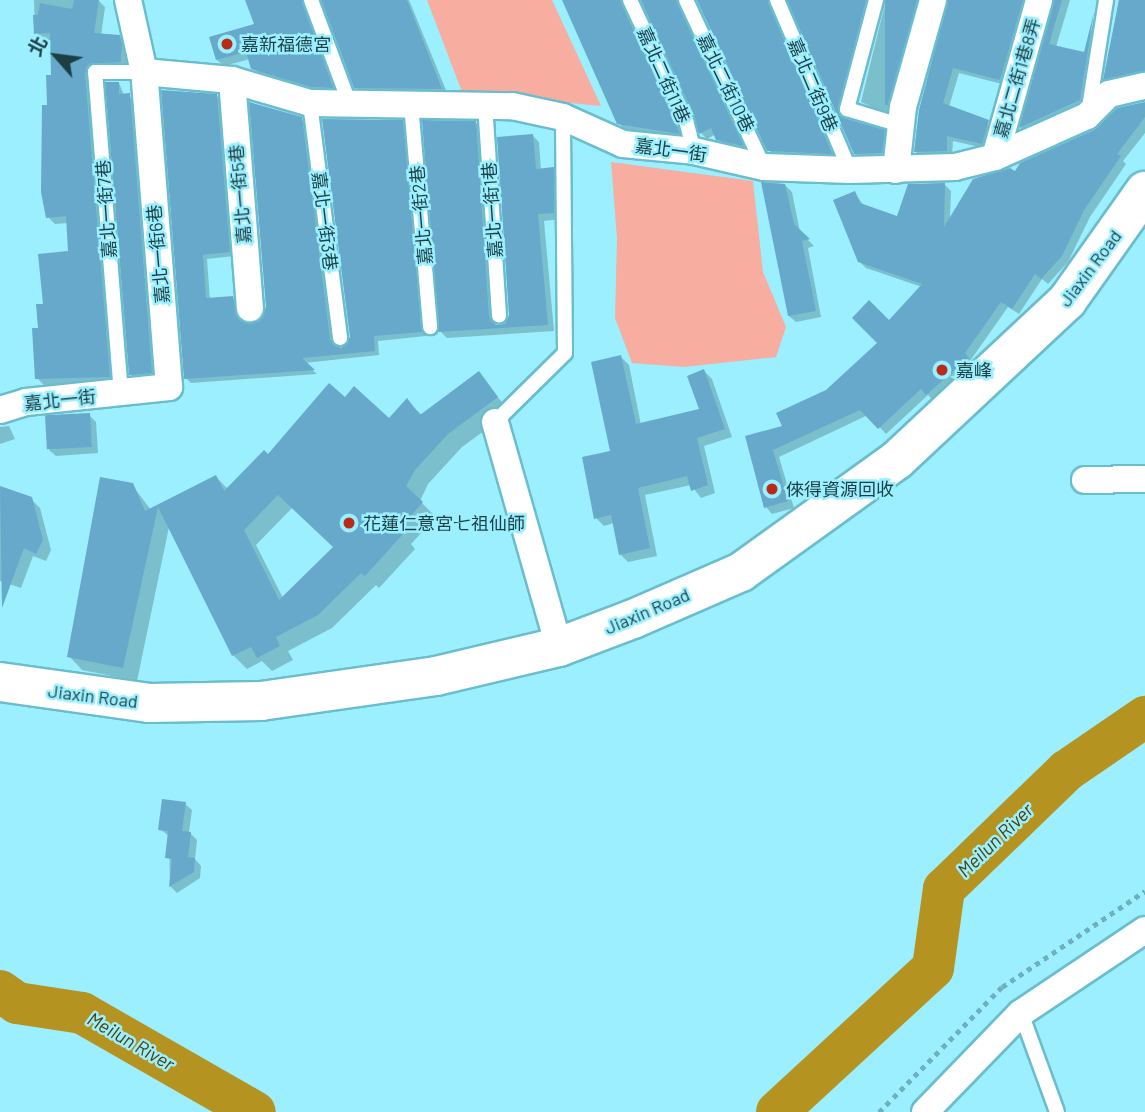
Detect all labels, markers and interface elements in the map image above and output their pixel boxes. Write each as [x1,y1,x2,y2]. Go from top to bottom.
street label: 嘉北二街1巷8弄 [990,16,1044,140]
north arrow [21,21,91,91]
street label: 嘉北二街11巷 [633,24,695,126]
street label: 嘉北二街10巷 [693,30,759,136]
text: 北 [22,32,52,60]
place label: 嘉新福德宮 [241,33,331,55]
street label: 嘉北二街9巷 [784,35,842,135]
marker: 嘉新福德宮 [219,36,235,52]
street label: 嘉北一街 [634,134,708,166]
street label: 嘉北一街5巷 [225,144,255,244]
street label: 嘉北一街7巷 [92,159,120,259]
street label: 嘉北一街1巷 [478,161,506,259]
street label: 嘉北一街2巷 [406,164,436,266]
street label: 嘉北一街3巷 [308,170,342,272]
street label: 嘉北一街6巷 [143,204,173,304]
street label: Jiaxin Road [1054,225,1126,311]
place label: 嘉峰 [956,359,992,381]
marker: 嘉峰 [934,362,950,378]
street label: 嘉北一街 [23,385,97,415]
place label: 倈得資源回收 [786,478,894,500]
marker: 倈得資源回收 [764,481,780,497]
place label: 花蓮仁意宮七祖仙師 [363,512,525,534]
marker: 花蓮仁意宮七祖仙師 [341,515,357,531]
street label: Jiaxin Road [601,583,693,639]
street label: Jiaxin Road [47,680,139,712]
water label: Meilun River [952,798,1038,882]
water label: Meilun River [84,1007,178,1075]

